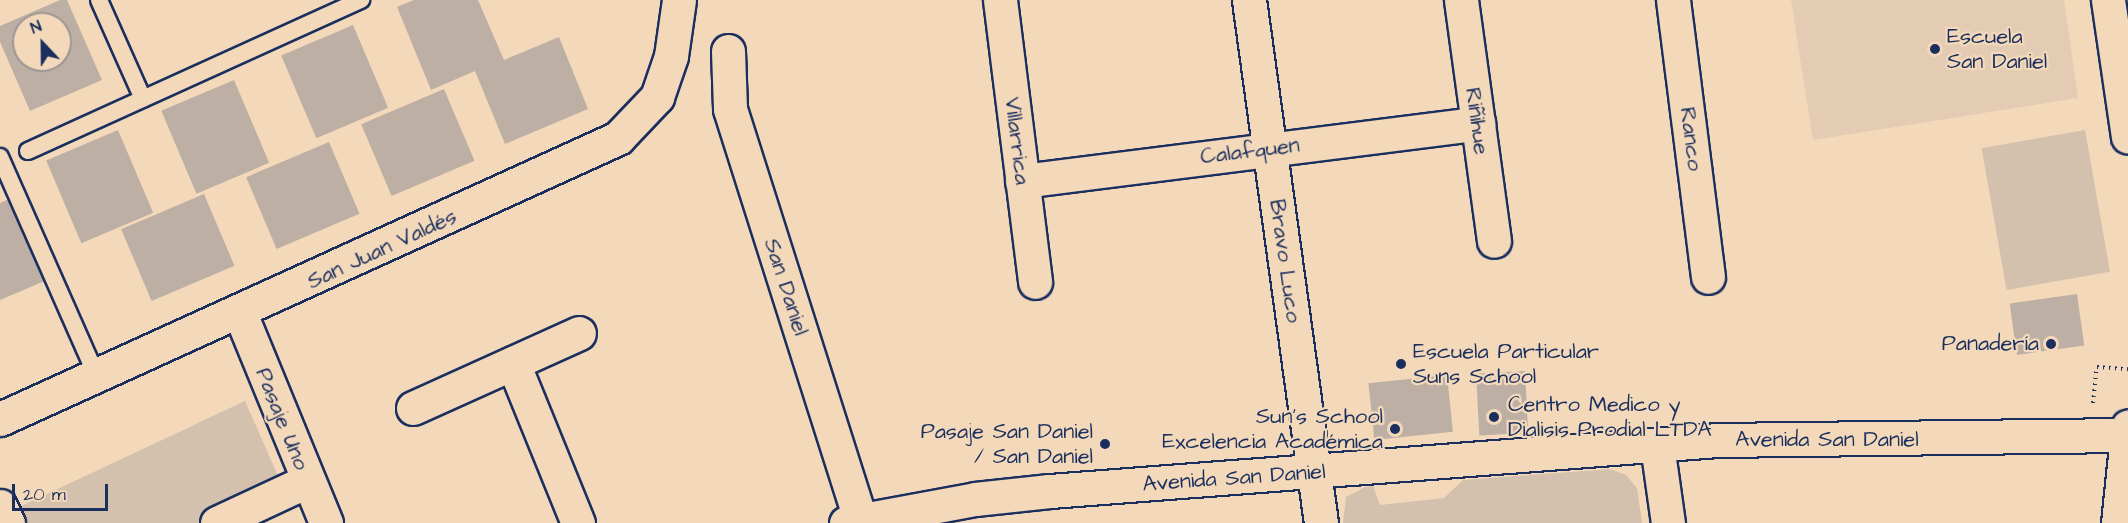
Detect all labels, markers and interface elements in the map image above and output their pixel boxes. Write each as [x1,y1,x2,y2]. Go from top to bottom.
north arrow [12,12,72,72]
text: N [27,15,45,39]
place label: Escuela San Daniel [1947,23,2047,74]
marker: Escuela San Daniel [1928,42,1942,56]
street label: Riñihue [1459,86,1495,156]
street label: Villarrica [999,96,1035,186]
street label: Ranco [1674,106,1708,172]
street label: Calafquen [1199,132,1301,170]
street label: Bravo Luco [1263,198,1307,324]
street label: San Juan Valdés [303,203,461,295]
street label: San Daniel [758,235,814,339]
place label: Panadería [1942,331,2039,357]
marker: Panadería [2044,337,2058,351]
place label: Escuela Particular Suns School [1413,338,1599,390]
marker: Escuela Particular Suns School [1394,357,1408,371]
street label: Pasaje Uno [250,364,314,474]
place label: Centro Medico y Dialisis Prodial LTDA [1508,391,1712,442]
place label: Sun's School Excelencia Académica [1162,403,1383,454]
marker: Centro Medico y Dialisis Prodial LTDA [1485,408,1503,426]
place label: Pasaje San Daniel / San Daniel [921,418,1093,470]
marker: Sun's School Excelencia Académica [1388,422,1402,436]
street label: Avenida San Daniel [1735,427,1919,453]
marker: Pasaje San Daniel / San Daniel [1098,437,1112,451]
street label: Avenida San Daniel [1142,458,1326,498]
scale bar [15,472,111,510]
text: 20 m [23,482,66,507]

